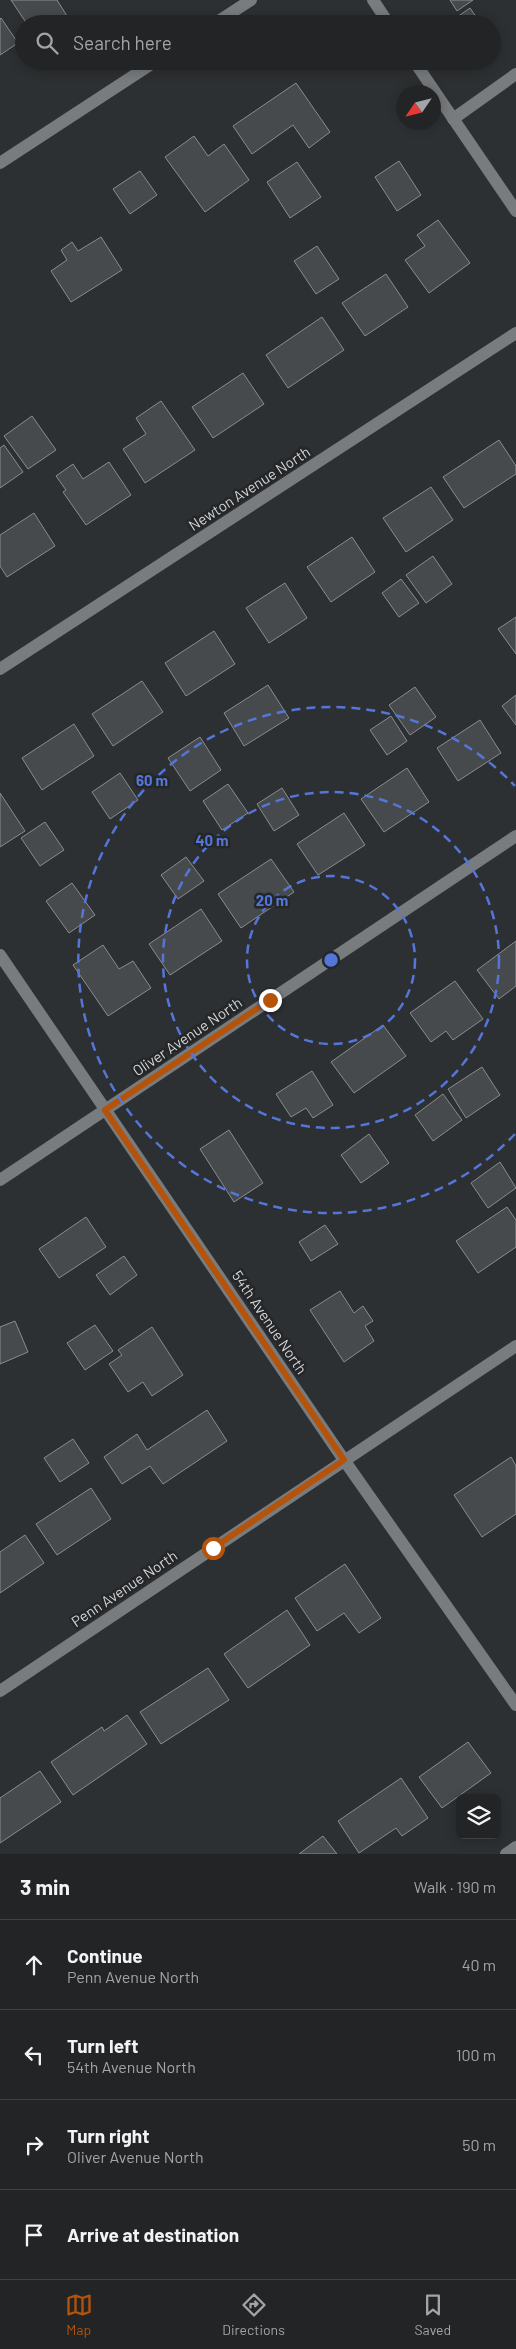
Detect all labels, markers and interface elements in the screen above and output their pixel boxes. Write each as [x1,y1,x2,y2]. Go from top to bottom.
search box [15,15,501,70]
icon: search [33,29,61,57]
text: Search here [73,31,172,54]
north arrow [396,85,441,130]
street label: Newton Avenue North [185,442,313,534]
text: 60 m [136,771,168,789]
text: 40 m [195,831,229,849]
text: 20 m [256,891,288,909]
centre of rings [322,951,340,969]
route end [259,989,282,1012]
street label: Oliver Avenue North [129,993,245,1079]
street label: 54th Avenue North [229,1267,311,1377]
route start [202,1537,225,1560]
street label: Penn Avenue North [68,1546,180,1630]
map controls [456,1794,501,1839]
button: layers [456,1794,501,1839]
text: 3 min [20,1874,70,1899]
text: Walk · 190 m [414,1877,496,1896]
text: Continue [67,1944,143,1967]
icon: ahead [20,1951,48,1979]
text: 40 m [462,1955,496,1974]
text: Penn Avenue North [67,1967,199,1986]
text: Turn left [67,2034,138,2057]
icon: left [20,2041,48,2069]
text: 100 m [456,2045,496,2064]
text: 54th Avenue North [67,2057,196,2076]
text: Turn right [67,2124,149,2147]
icon: right [20,2131,48,2159]
text: 50 m [462,2135,496,2154]
text: Oliver Avenue North [67,2147,204,2166]
icon: arrive [20,2221,48,2249]
text: Arrive at destination [67,2223,239,2246]
tab: Map [65,2291,93,2338]
tab: Directions [222,2291,285,2338]
tab: Saved [414,2291,451,2338]

